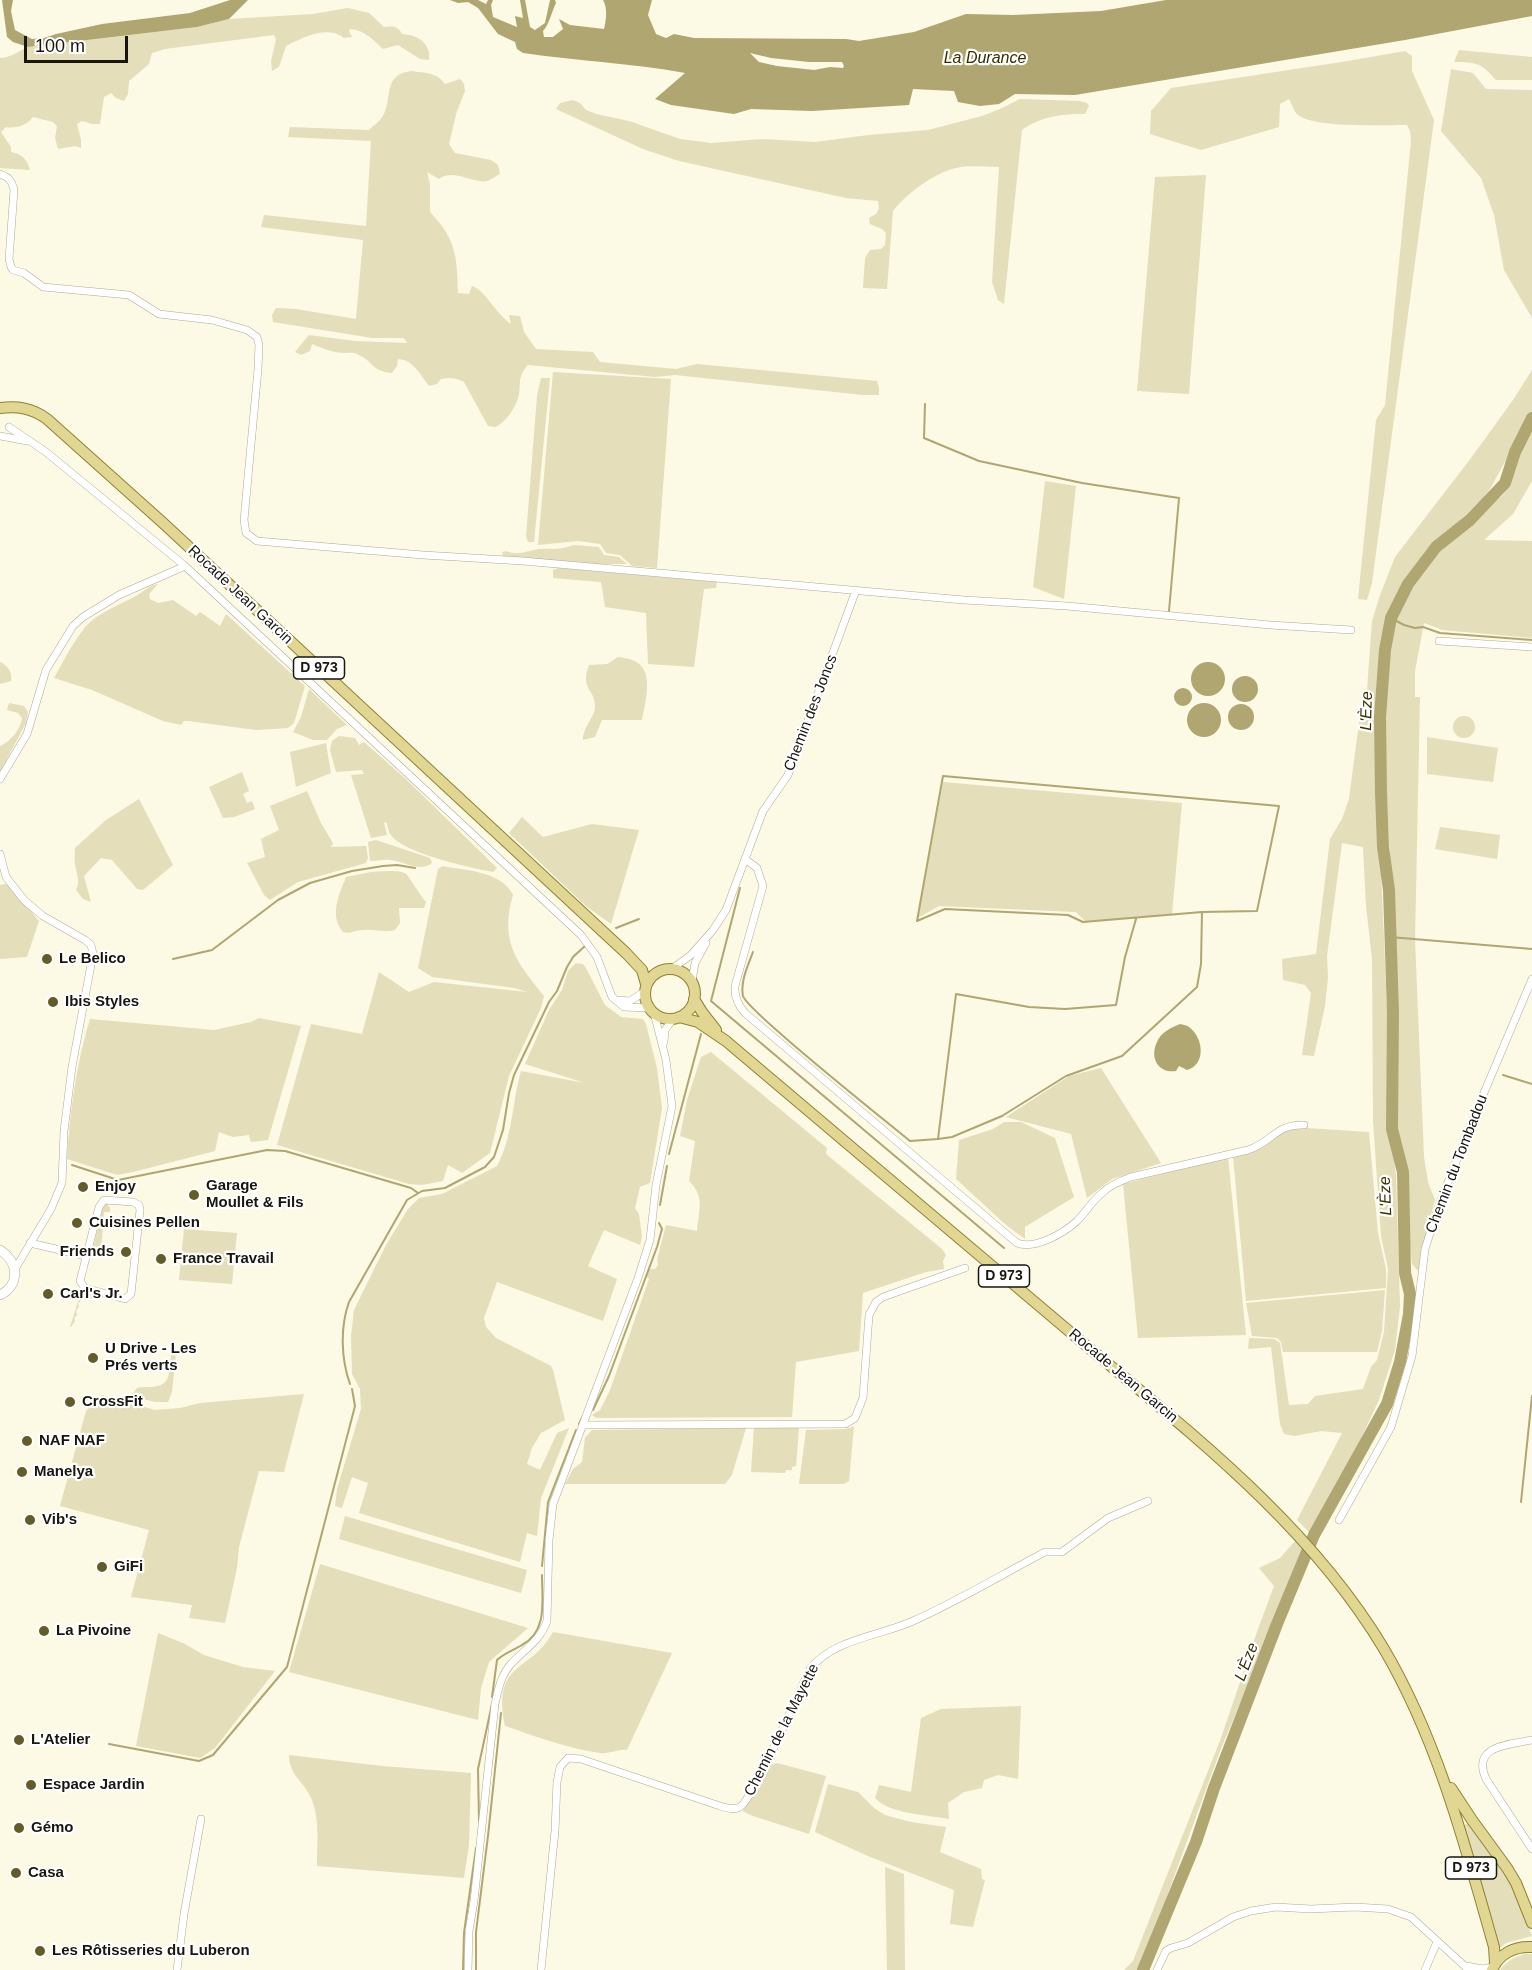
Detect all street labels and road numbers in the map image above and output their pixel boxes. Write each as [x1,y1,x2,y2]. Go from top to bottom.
street label: Rocade Jean Garcin [184,542,296,648]
street label: Chemin des Joncs [780,652,842,774]
road number: D 973 [294,657,344,679]
street label: Chemin du Tombadou [1422,1092,1492,1236]
road number: D 973 [978,1265,1030,1287]
street label: Rocade Jean Garcin [1065,1325,1181,1427]
street label: Chemin de la Mayette [741,1661,823,1799]
road number: D 973 [1446,1857,1496,1879]

